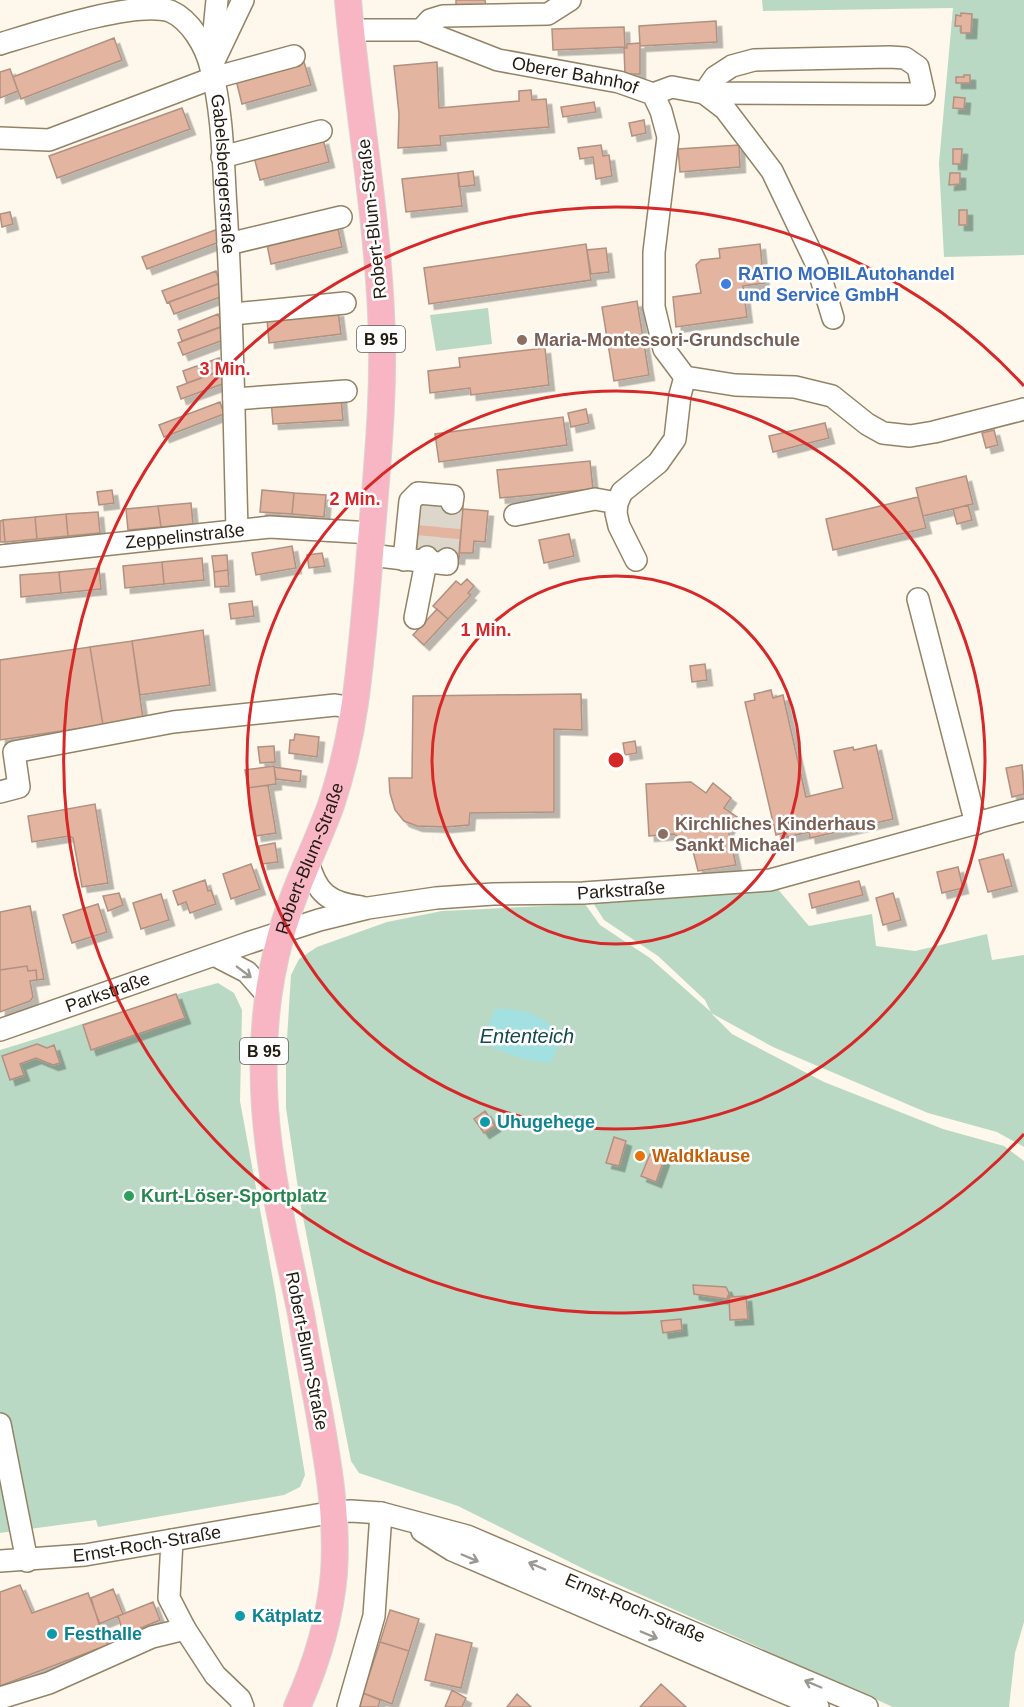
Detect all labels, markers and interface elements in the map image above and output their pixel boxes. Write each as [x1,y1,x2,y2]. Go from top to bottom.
street label: Oberer Bahnhof [510,53,642,98]
street label: Gabelsbergerstraße [207,93,239,254]
street label: Robert-Blum-Straße [354,138,390,300]
place label: RATIO MOBILAutohandel und Service GmbH [738,264,955,305]
marker: RATIO MOBILAutohandel und Service GmbH [719,277,733,291]
road number: B 95 [357,326,405,352]
place label: Maria-Montessori-Grundschule [534,330,800,350]
marker: Maria-Montessori-Grundschule [515,333,529,347]
text: 3 Min. [199,359,251,379]
text: 2 Min. [329,489,381,509]
street label: Zeppelinstraße [124,520,246,552]
text: 1 Min. [460,620,512,640]
centre of rings [606,750,626,770]
street label: Robert-Blum-Straße [272,780,347,937]
place label: Kirchliches Kinderhaus Sankt Michael [675,814,876,855]
marker: Kirchliches Kinderhaus Sankt Michael [656,827,670,841]
street label: Parkstraße [577,877,666,903]
one-way arrow [236,966,252,979]
street label: Parkstraße [63,968,152,1016]
water label: Ententeich [480,1025,574,1047]
road number: B 95 [240,1038,288,1064]
place label: Uhugehege [497,1112,595,1132]
marker: Uhugehege [478,1115,492,1129]
place label: Waldklause [652,1146,750,1166]
marker: Waldklause [633,1149,647,1163]
place label: Kurt-Löser-Sportplatz [141,1186,327,1206]
marker: Kurt-Löser-Sportplatz [122,1189,136,1203]
street label: Robert-Blum-Straße [282,1270,332,1432]
street label: Ernst-Roch-Straße [72,1522,223,1566]
one-way arrow [461,1553,479,1564]
one-way arrow [529,1560,547,1571]
street label: Ernst-Roch-Straße [562,1569,708,1647]
place label: Kätplatz [252,1606,322,1626]
marker: Kätplatz [233,1609,247,1623]
place label: Festhalle [64,1624,142,1644]
marker: Festhalle [45,1627,59,1641]
one-way arrow [640,1629,658,1641]
one-way arrow [805,1678,823,1689]

